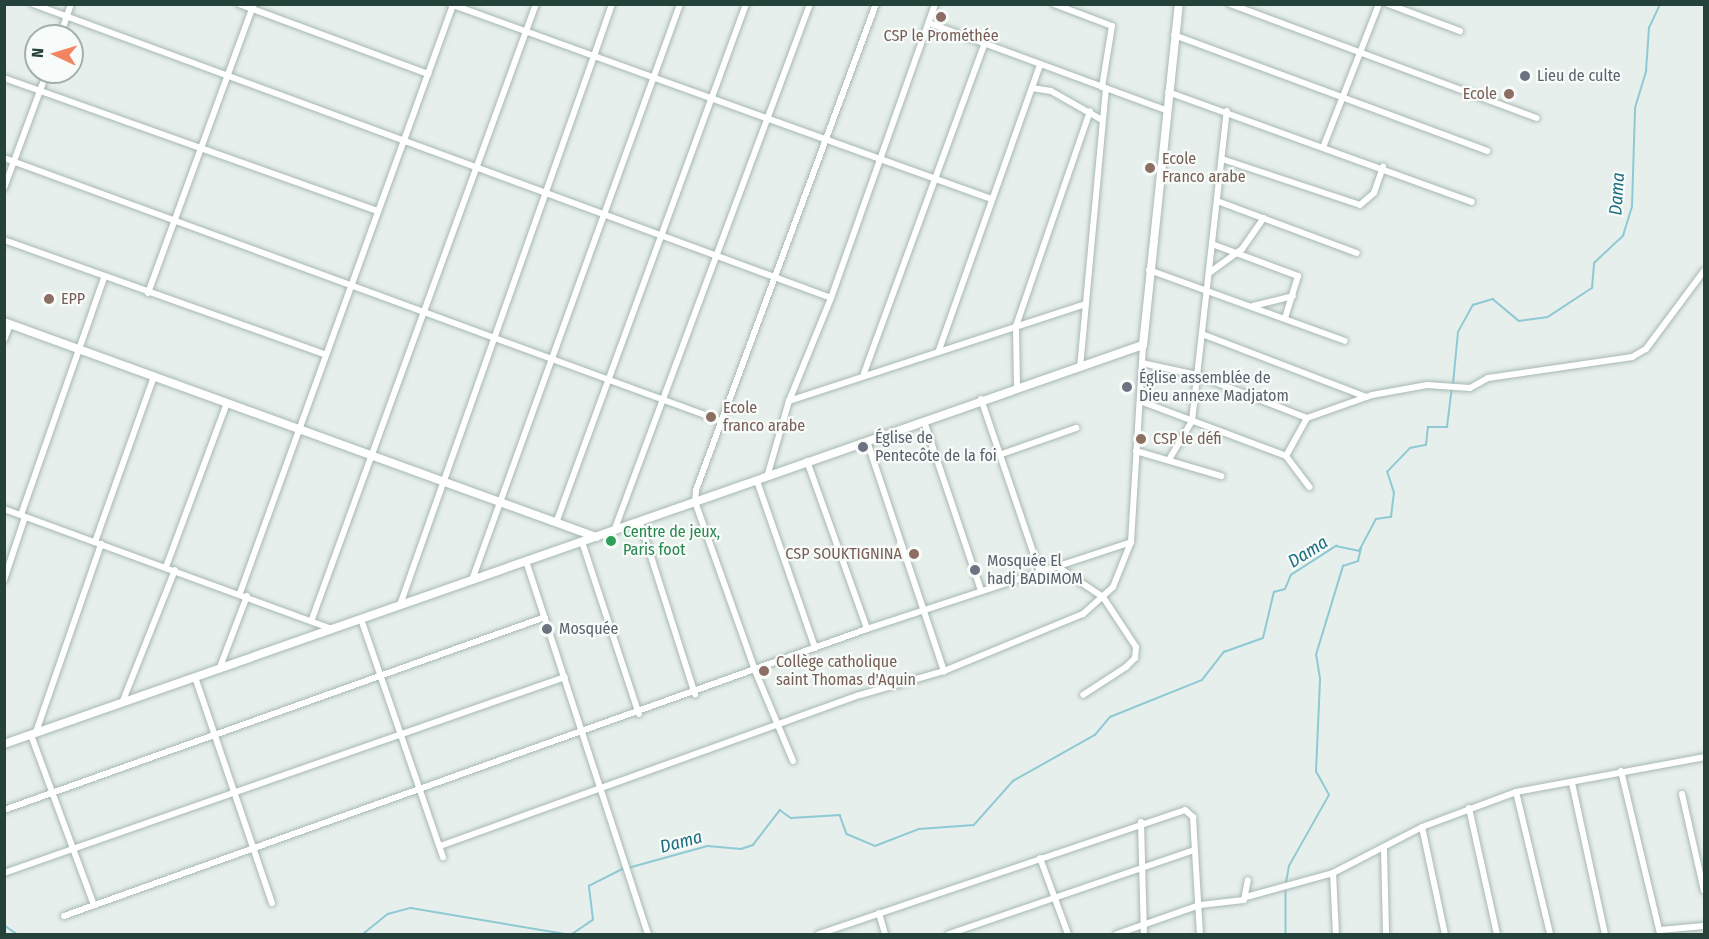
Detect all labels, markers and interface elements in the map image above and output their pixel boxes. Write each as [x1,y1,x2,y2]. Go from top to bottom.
marker: CSP le Prométhée [934,10,948,24]
north arrow [24,24,84,84]
place label: CSP le Prométhée [883,26,999,46]
text: N [28,47,47,58]
place label: Lieu de culte [1537,66,1621,86]
marker: Lieu de culte [1518,69,1532,83]
place label: Ecole [1463,84,1497,104]
marker: Ecole [1502,87,1516,101]
place label: Ecole Franco arabe [1162,149,1246,187]
marker: Ecole Franco arabe [1143,161,1157,175]
water label: Dama [1605,172,1629,216]
place label: EPP [61,289,85,309]
marker: EPP [42,292,56,306]
place label: Église assemblée de Dieu annexe Madjatom [1139,368,1289,406]
marker: Église assemblée de Dieu annexe Madjatom [1120,380,1134,394]
place label: Ecole franco arabe [723,398,805,436]
marker: Ecole franco arabe [704,410,718,424]
place label: Église de Pentecôte de la foi [875,428,997,466]
place label: CSP le défi [1153,429,1222,449]
marker: CSP le défi [1134,432,1148,446]
marker: Église de Pentecôte de la foi [856,440,870,454]
place label: Centre de jeux, Paris foot [623,522,720,560]
water label: Dama [1284,531,1332,573]
marker: Centre de jeux, Paris foot [604,534,618,548]
place label: CSP SOUKTIGNINA [785,544,902,564]
marker: CSP SOUKTIGNINA [907,547,921,561]
place label: Mosquée El hadj BADIMOM [987,551,1083,589]
marker: Mosquée El hadj BADIMOM [968,563,982,577]
place label: Mosquée [559,619,618,639]
marker: Mosquée [540,622,554,636]
place label: Collège catholique saint Thomas d'Aquin [776,652,916,690]
marker: Collège catholique saint Thomas d'Aquin [757,664,771,678]
water label: Dama [657,826,705,858]

